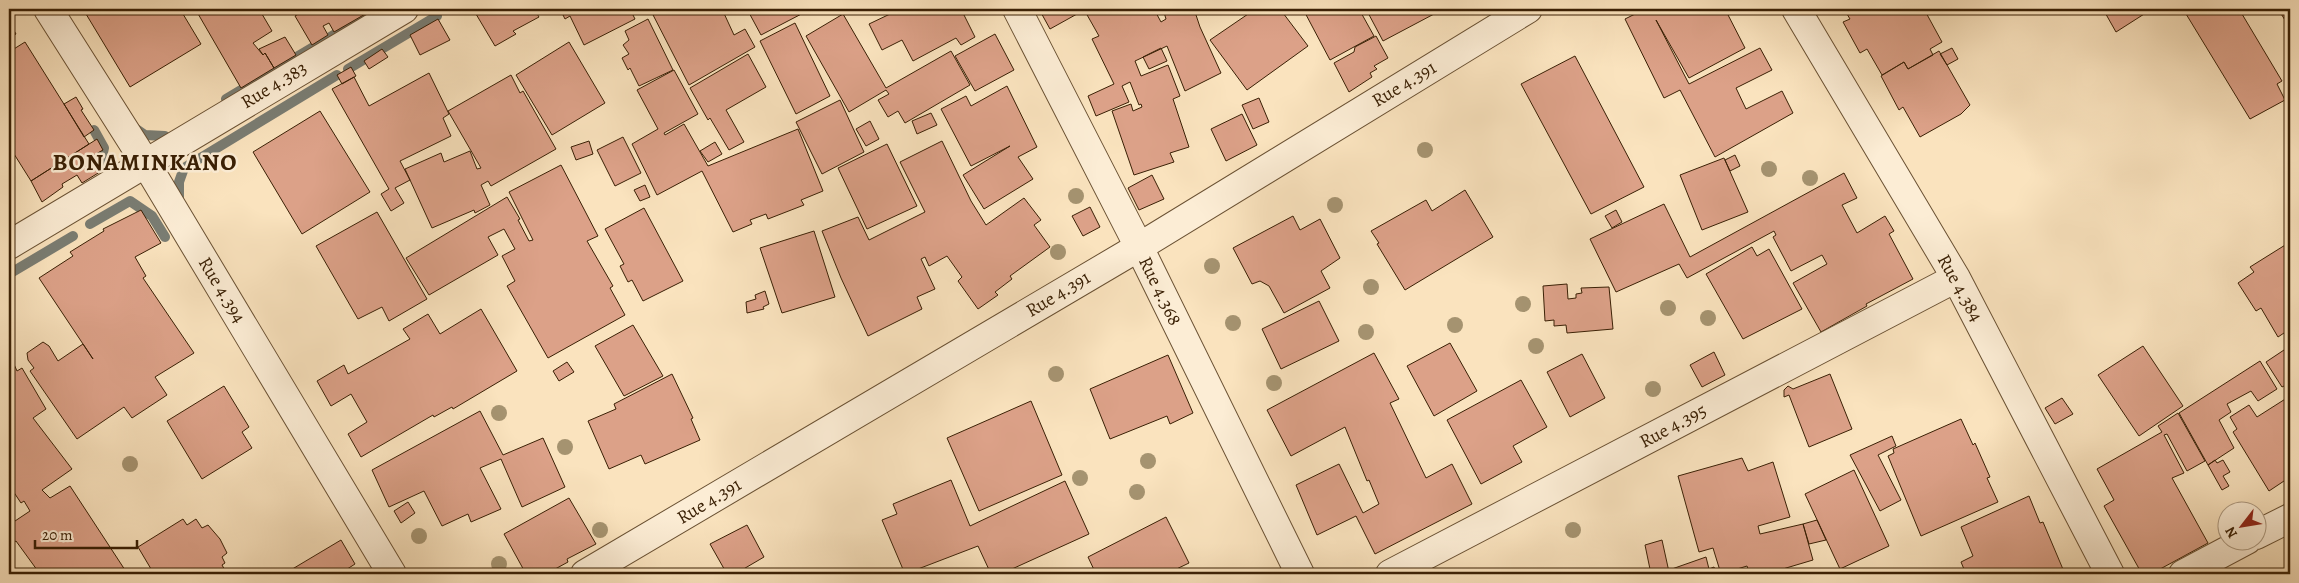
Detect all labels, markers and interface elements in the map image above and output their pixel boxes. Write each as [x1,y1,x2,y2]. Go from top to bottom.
street label: Rue 4.391 [1367,54,1442,113]
street label: Rue 4.383 [236,55,312,115]
district label: BONAMINKANO [52,146,238,178]
street label: Rue 4.384 [1931,249,1989,327]
street label: Rue 4.394 [192,252,252,328]
street label: Rue 4.368 [1132,252,1188,330]
street label: Rue 4.391 [1021,264,1096,323]
street label: Rue 4.395 [1635,397,1711,455]
street label: Rue 4.391 [672,471,747,530]
north arrow [2216,500,2266,550]
scale bar [35,518,138,550]
text: N [2221,523,2242,542]
text: 20 m [42,525,73,545]

